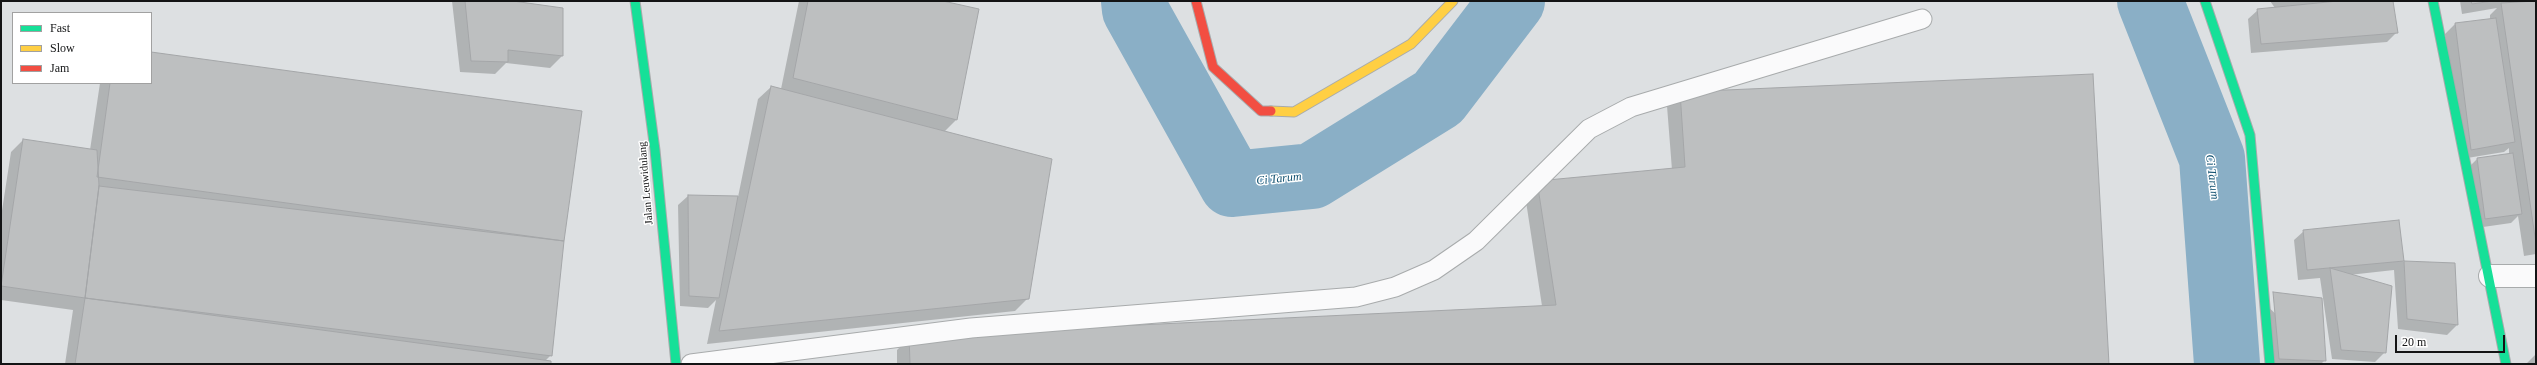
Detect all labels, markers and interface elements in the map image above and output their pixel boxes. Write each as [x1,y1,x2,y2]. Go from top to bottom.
legend [12,12,152,84]
text: Fast [50,21,70,35]
text: Slow [50,41,75,55]
text: Jam [50,61,69,75]
street label: Jalan Leuwidulang [636,141,656,225]
water label: Ci Tarum [2202,154,2222,200]
water label: Ci Tarum [1256,169,1302,189]
scale bar [2397,327,2507,353]
text: 20 m [2402,335,2426,349]

